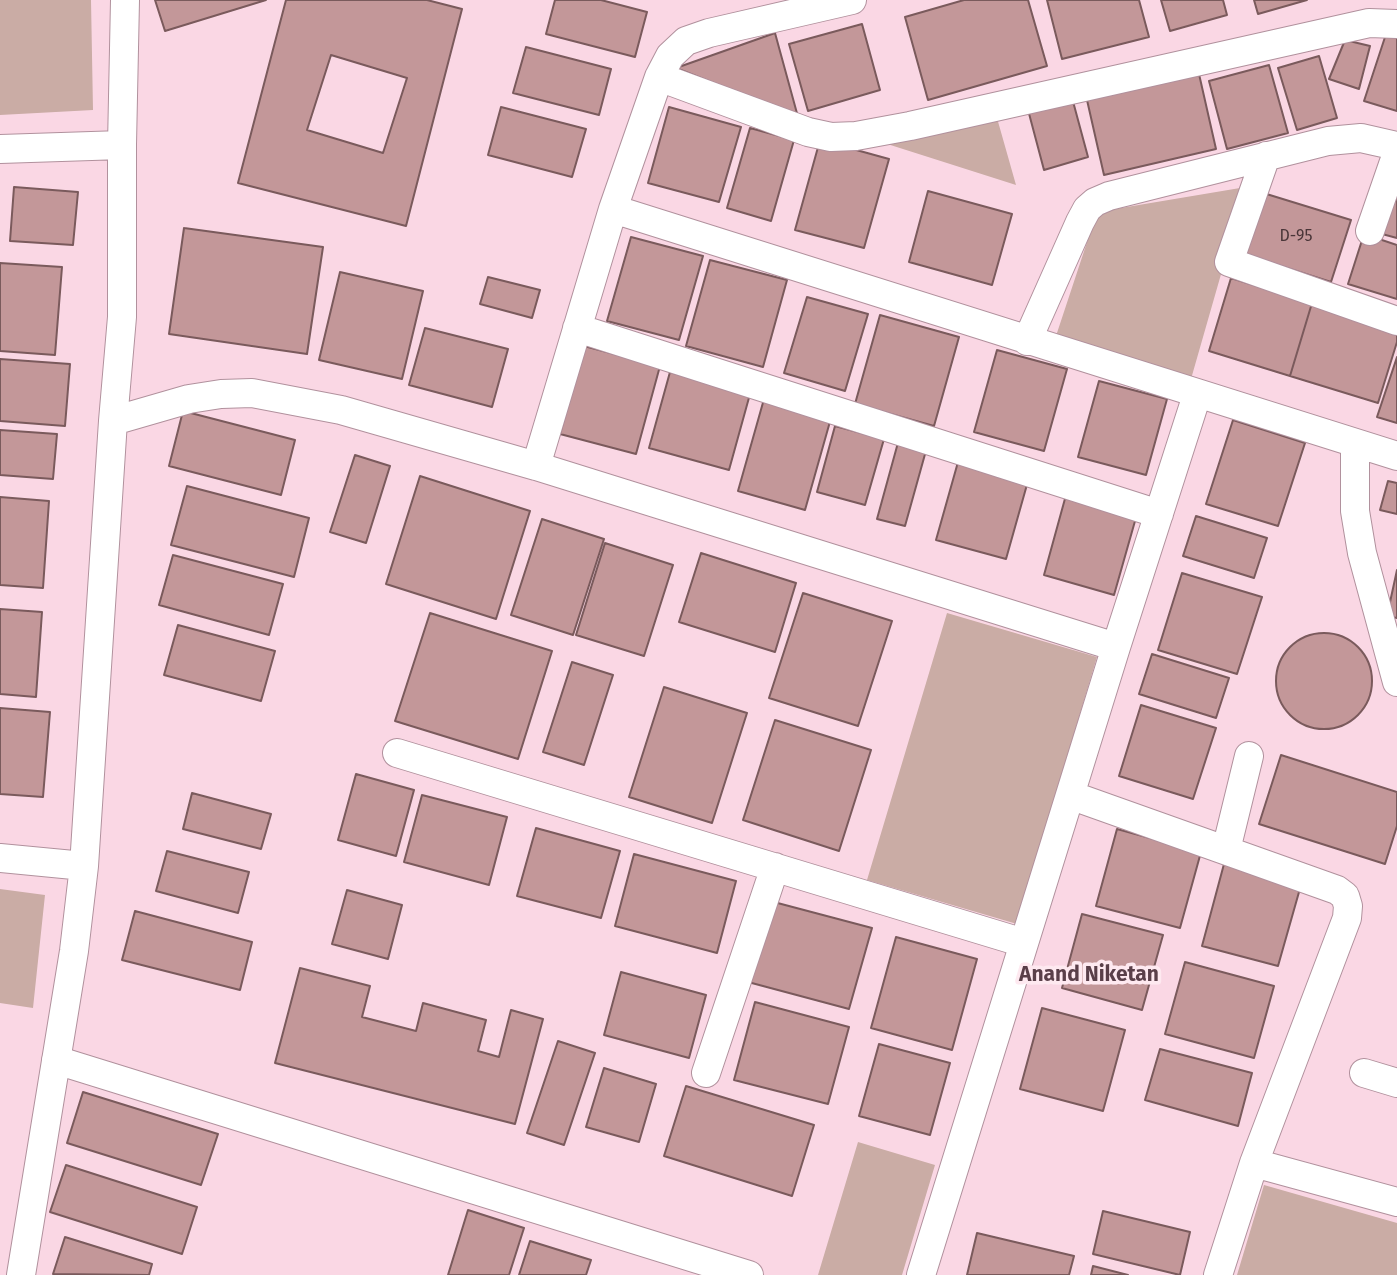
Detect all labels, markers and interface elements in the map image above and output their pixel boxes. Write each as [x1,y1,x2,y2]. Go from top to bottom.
house number: D-95 [1279,227,1313,247]
district label: Anand Niketan [1019,962,1159,988]

